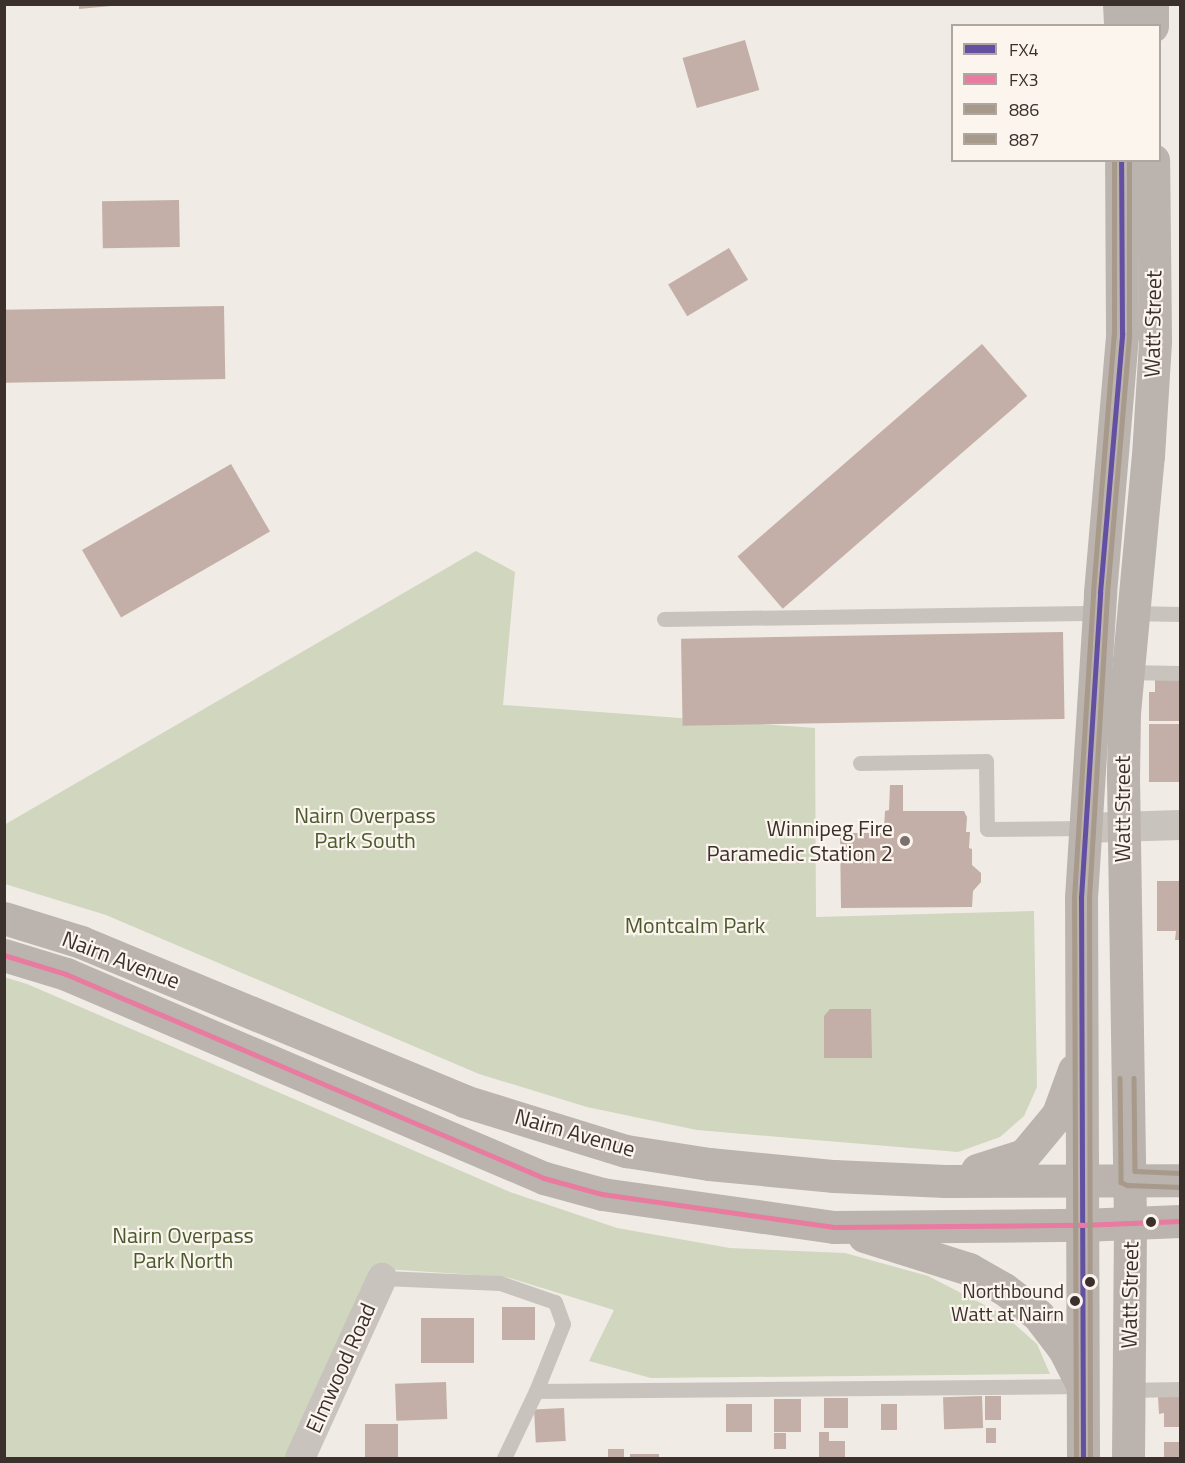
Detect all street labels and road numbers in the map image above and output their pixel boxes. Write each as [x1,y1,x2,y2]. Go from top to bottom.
street label: Watt Street [1139,270,1167,378]
street label: Watt Street [1110,755,1136,863]
street label: Nairn Avenue [58,925,184,995]
street label: Nairn Avenue [512,1103,638,1163]
street label: Watt Street [1116,1241,1144,1349]
street label: Elmwood Road [301,1299,381,1437]

